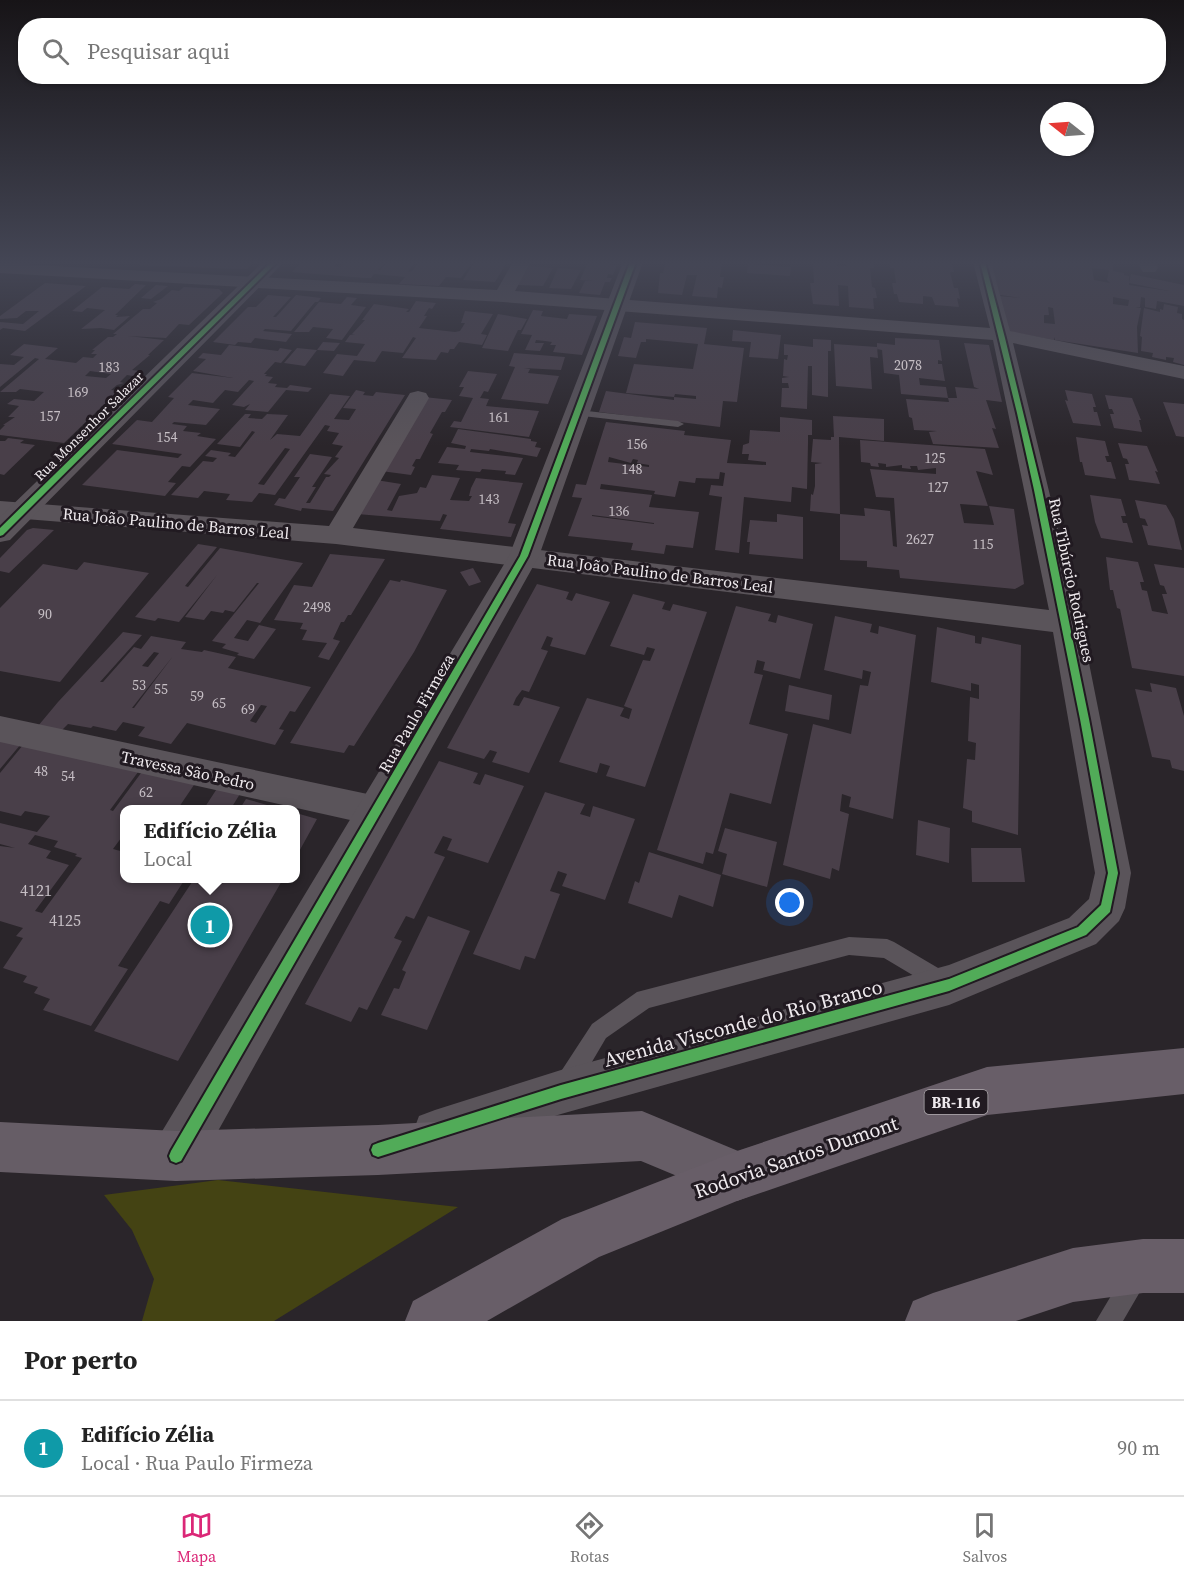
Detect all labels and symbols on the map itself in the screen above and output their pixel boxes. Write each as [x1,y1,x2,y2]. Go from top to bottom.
north arrow [1040,102,1094,156]
house number: 2078 [894,355,922,375]
house number: 183 [99,357,120,377]
street label: Rua Monsenhor Salazar [30,367,148,485]
house number: 169 [68,382,89,402]
house number: 157 [40,406,61,426]
house number: 161 [489,407,510,427]
house number: 154 [157,427,178,447]
house number: 156 [627,434,648,454]
house number: 125 [925,448,946,468]
house number: 148 [622,459,643,479]
house number: 127 [928,477,949,497]
house number: 143 [479,489,500,509]
street label: Rua Tibúrcio Rodrigues [1044,496,1100,664]
house number: 136 [609,501,630,521]
street label: Rua João Paulino de Barros Leal [62,502,291,544]
house number: 2627 [906,529,934,549]
house number: 115 [973,534,994,554]
street label: Rua João Paulino de Barros Leal [546,548,774,598]
house number: 2498 [303,597,331,617]
house number: 90 [38,604,52,624]
street label: Rua Paulo Firmeza [373,649,460,777]
house number: 53 [132,675,146,695]
house number: 55 [154,679,168,699]
house number: 59 [190,686,204,706]
house number: 65 [212,693,226,713]
house number: 69 [241,699,255,719]
street label: Travessa São Pedro [119,745,257,795]
house number: 48 [34,761,48,781]
house number: 54 [61,766,75,786]
house number: 62 [139,782,153,802]
house number: 4121 [20,879,52,901]
your location [775,888,804,917]
pin: 1 [190,902,230,948]
house number: 4125 [49,909,81,931]
street label: Avenida Visconde do Rio Branco [601,972,885,1074]
road number: BR-116 [924,1090,988,1114]
street label: Rodovia Santos Dumont [690,1109,902,1205]

